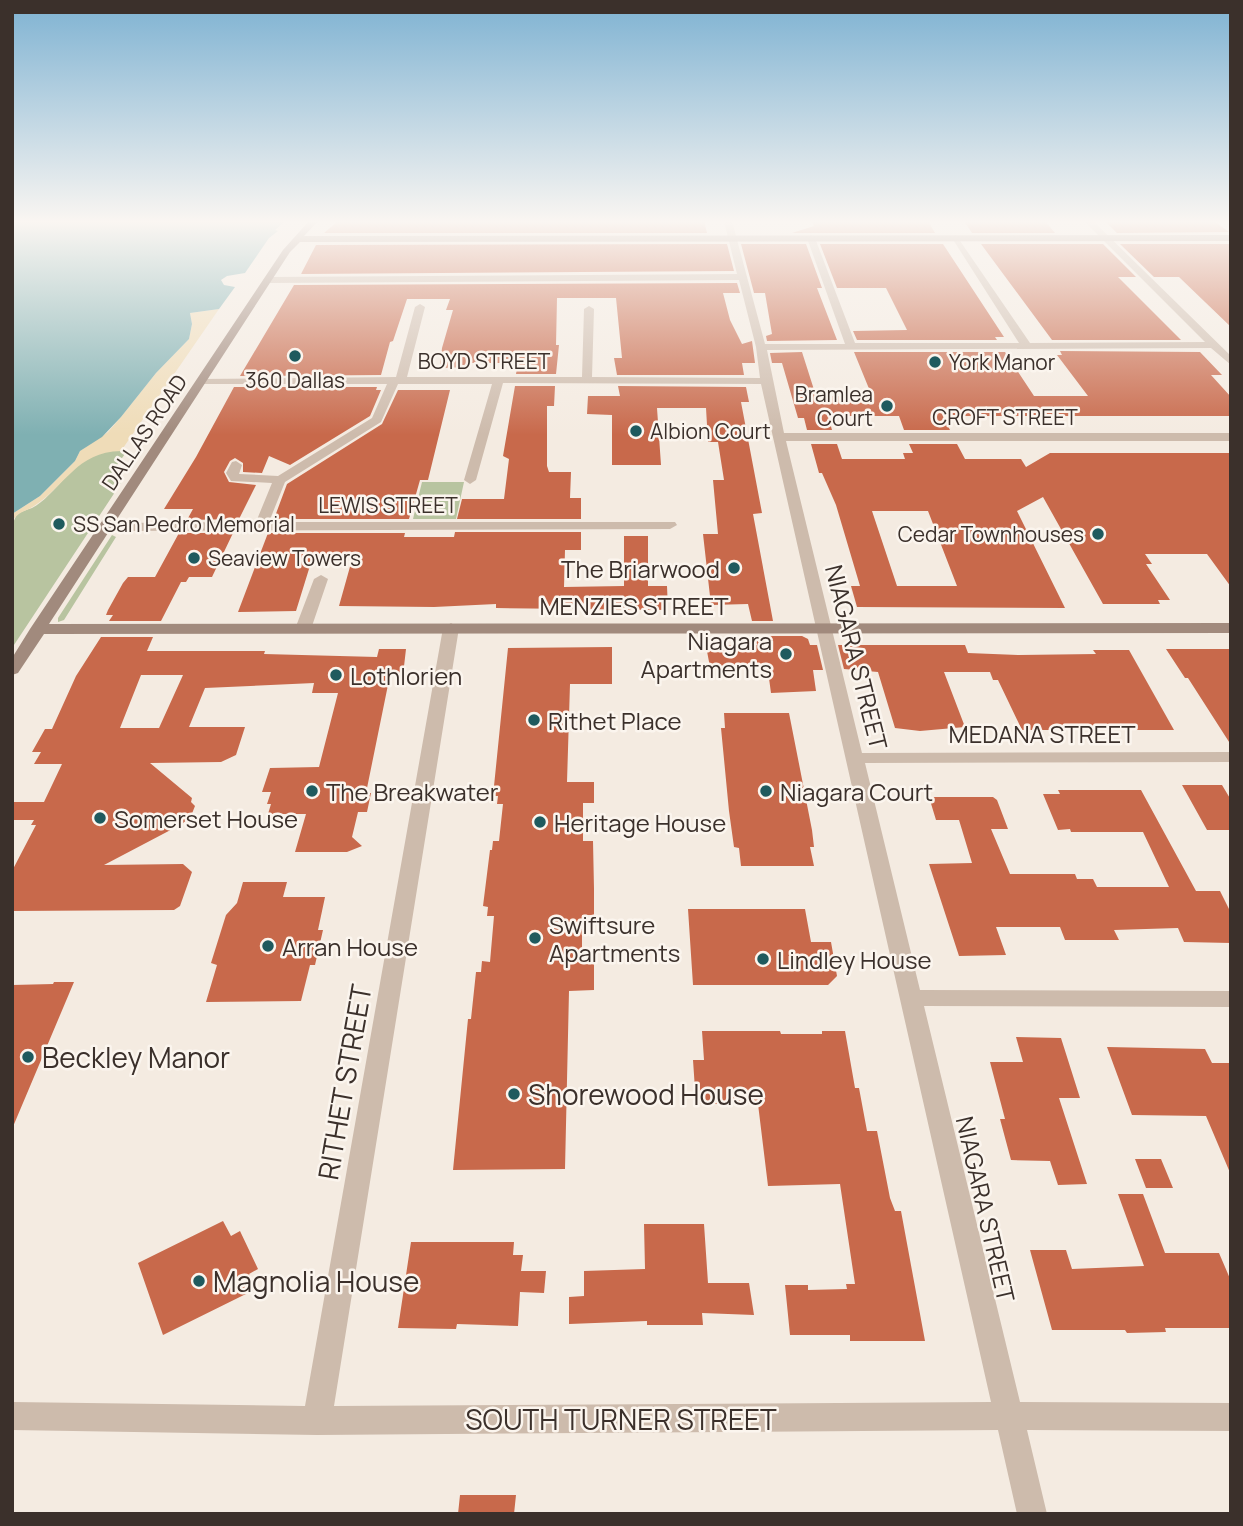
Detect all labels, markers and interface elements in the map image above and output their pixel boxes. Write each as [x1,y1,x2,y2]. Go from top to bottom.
street label: BOYD STREET [418,347,551,375]
marker: 360 Dallas [287,348,303,364]
place label: York Manor [949,348,1056,376]
marker: York Manor [927,354,943,370]
place label: 360 Dallas [245,366,345,394]
street label: DALLAS ROAD [95,369,193,495]
place label: Bramlea Court [795,380,873,432]
marker: Bramlea Court [879,398,895,414]
street label: CROFT STREET [932,403,1078,431]
place label: Albion Court [650,417,771,445]
marker: Albion Court [628,423,644,439]
street label: LEWIS STREET [318,491,458,519]
place label: SS San Pedro Memorial [73,510,295,538]
marker: SS San Pedro Memorial [51,516,67,532]
place label: Cedar Townhouses [898,520,1084,548]
marker: Cedar Townhouses [1090,526,1106,542]
place label: Seaview Towers [208,544,361,572]
marker: Seaview Towers [186,550,202,566]
place label: The Briarwood [561,552,720,585]
marker: The Briarwood [726,560,742,576]
street label: NIAGARA STREET [818,561,896,754]
street label: MENZIES STREET [539,589,729,622]
place label: Niagara Apartments [641,624,772,685]
marker: Niagara Apartments [778,646,794,662]
place label: Lothlorien [350,659,462,692]
marker: Lothlorien [328,667,344,683]
place label: Rithet Place [548,704,681,737]
marker: Rithet Place [526,712,542,728]
street label: MEDANA STREET [948,717,1136,750]
place label: The Breakwater [326,775,499,808]
place label: Niagara Court [780,775,933,808]
marker: The Breakwater [304,783,320,799]
marker: Niagara Court [758,783,774,799]
place label: Somerset House [114,802,298,835]
place label: Heritage House [554,806,726,839]
marker: Somerset House [92,810,108,826]
marker: Heritage House [532,814,548,830]
place label: Swiftsure Apartments [549,908,680,969]
place label: Arran House [282,930,418,963]
marker: Swiftsure Apartments [527,930,543,946]
marker: Arran House [260,938,276,954]
place label: Lindley House [777,943,932,976]
marker: Lindley House [755,951,771,967]
street label: RITHET STREET [308,981,380,1183]
place label: Beckley Manor [42,1038,230,1076]
marker: Beckley Manor [20,1049,36,1065]
place label: Shorewood House [528,1075,764,1113]
marker: Shorewood House [506,1086,522,1102]
street label: NIAGARA STREET [949,1113,1024,1306]
place label: Magnolia House [213,1262,419,1300]
marker: Magnolia House [191,1273,207,1289]
street label: SOUTH TURNER STREET [465,1400,777,1438]

